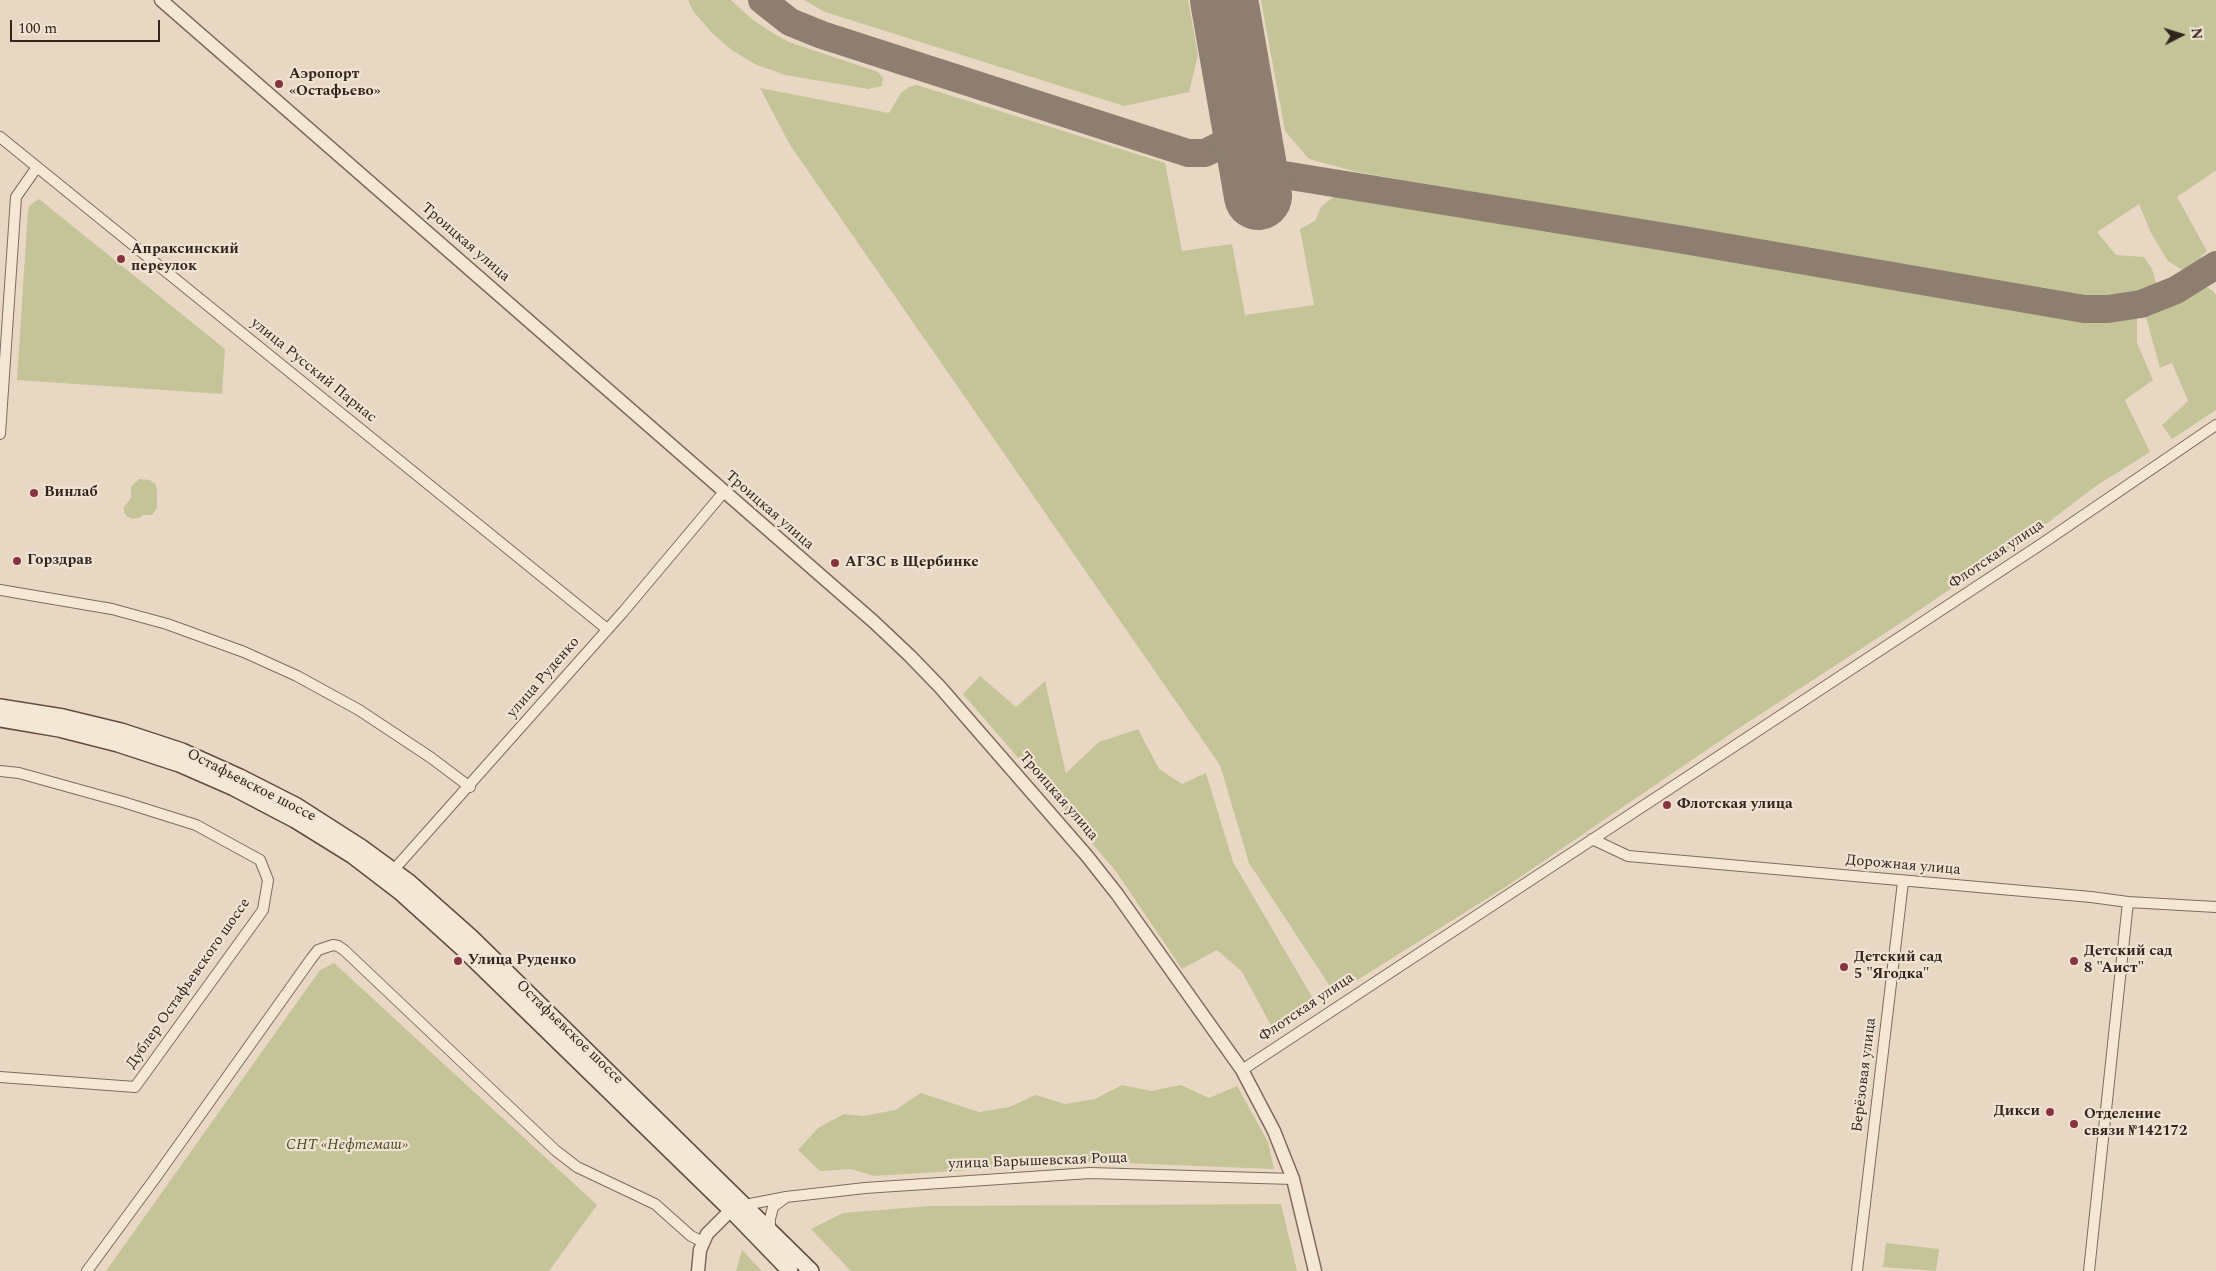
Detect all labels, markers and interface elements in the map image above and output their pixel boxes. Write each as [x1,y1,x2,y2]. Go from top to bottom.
scale bar [12,10,162,42]
north arrow [2156,10,2206,60]
text: 100 m [18,17,57,40]
text: N [2185,27,2207,40]
place label: Аэропорт «Остафьево» [289,66,381,101]
marker: Аэропорт «Остафьево» [273,78,285,90]
street label: Троицкая улица [417,200,513,286]
place label: Апраксинский переулок [131,241,239,276]
marker: Апраксинский переулок [115,253,127,265]
street label: улица Русский Парнас [246,315,380,427]
street label: Троицкая улица [721,468,817,554]
place label: Винлаб [44,484,98,502]
marker: Винлаб [28,487,40,499]
street label: Флотская улица [1946,517,2048,593]
place label: Горздрав [27,552,92,570]
place label: АГЗС в Щербинке [845,554,979,572]
marker: Горздрав [11,555,23,567]
marker: АГЗС в Щербинке [829,557,841,569]
street label: улица Руденко [504,634,584,722]
street label: Остафьевское шоссе [183,746,319,826]
street label: Троицкая улица [1015,749,1101,845]
place label: Флотская улица [1677,796,1793,814]
marker: Флотская улица [1661,799,1673,811]
street label: Дорожная улица [1845,852,1961,880]
street label: Дублер Остафьевского шоссе [123,895,255,1073]
place label: Детский сад 8 "Аист" [2084,943,2172,978]
place label: Детский сад 5 "Ягодка" [1854,949,1942,984]
place label: Улица Руденко [468,952,576,970]
marker: Улица Руденко [452,955,464,967]
marker: Детский сад 8 "Аист" [2068,955,2080,967]
marker: Детский сад 5 "Ягодка" [1838,961,1850,973]
street label: Флотская улица [1256,970,1358,1046]
street label: Остафьевское шоссе [511,977,627,1089]
street label: Берёзовая улица [1849,1017,1881,1133]
place label: Дикси [1994,1103,2040,1121]
marker: Дикси [2044,1106,2056,1118]
place label: Отделение связи №142172 [2084,1106,2187,1141]
marker: Отделение связи №142172 [2068,1118,2080,1130]
park label: СНТ «Нефтемаш» [286,1137,408,1155]
street label: улица Барышевская Роща [948,1150,1128,1174]

